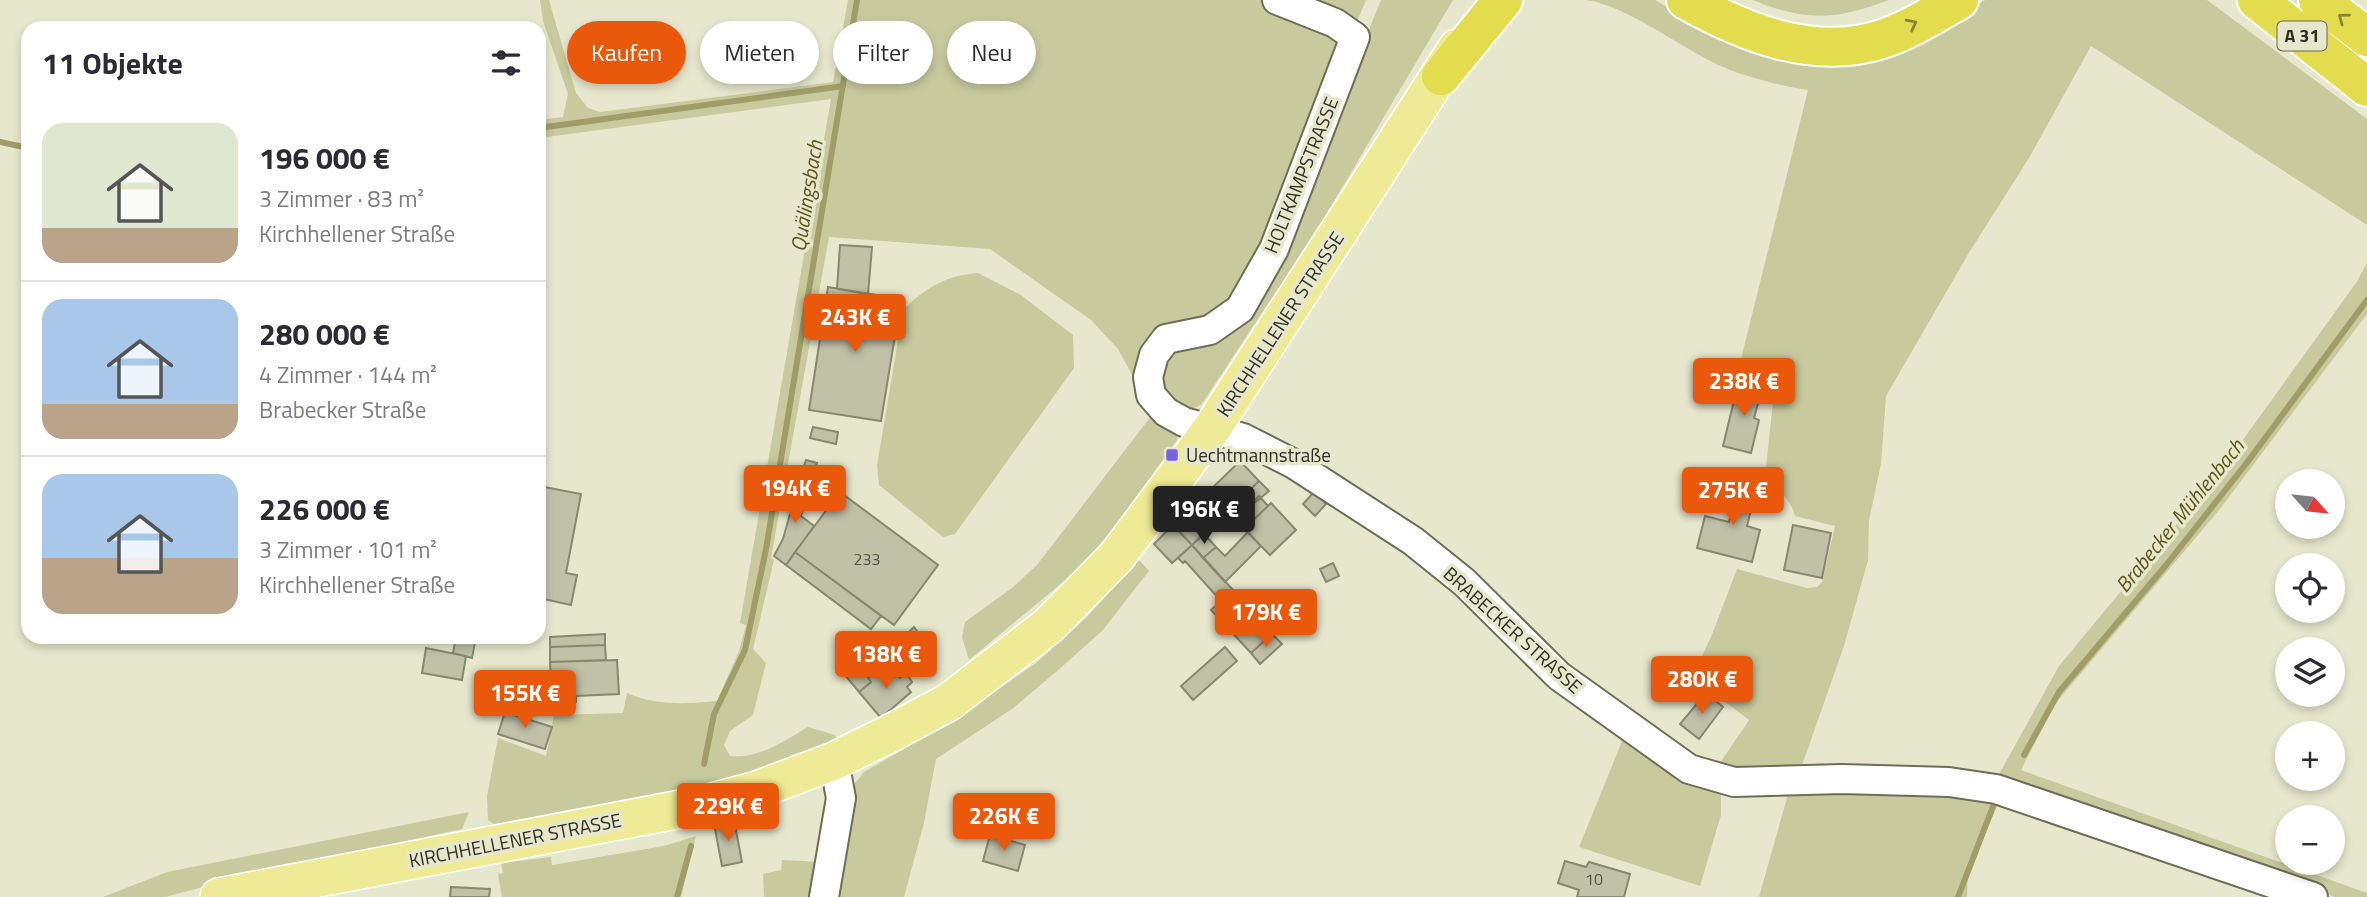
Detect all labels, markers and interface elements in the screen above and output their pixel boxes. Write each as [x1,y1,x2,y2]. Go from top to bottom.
one-way arrow [2338,14,2350,27]
one-way arrow [1905,19,1917,33]
chip: Kaufen [567,21,686,84]
chip: Mieten [700,21,819,84]
chip: Filter [833,21,933,84]
chip: Neu [947,21,1036,84]
road number: A 31 [2278,22,2326,51]
text: 11 Objekte [42,40,183,86]
icon: filters [487,44,525,82]
street label: HOLTKAMPSTRASSE [1256,92,1345,257]
text: 196 000 € [259,135,390,181]
water label: Quälingsbach [781,137,831,254]
icon: home [98,151,182,235]
text: 3 Zimmer · 83 m² [259,181,424,216]
text: Kirchhellener Straße [259,216,455,251]
street label: KIRCHHELLENER STRASSE [1209,225,1351,422]
pin: 243K € [798,294,912,354]
text: 243K € [820,299,890,334]
text: 280 000 € [259,311,390,357]
icon: home [98,327,182,411]
text: 4 Zimmer · 144 m² [259,357,437,392]
pin: 238K € [1687,358,1801,418]
text: 238K € [1709,363,1779,398]
text: Brabecker Straße [259,392,426,427]
water label: Brabecker Mühlenbach [2107,431,2252,599]
place label: Uechtmannstraße [1186,440,1331,469]
marker: Uechtmannstraße [1164,447,1180,463]
pin: 194K € [738,466,852,525]
pin: 275K € [1676,468,1790,527]
north arrow [2275,469,2345,539]
map controls [2275,469,2345,875]
text: 194K € [760,470,830,505]
text: 275K € [1698,472,1768,507]
text: 226 000 € [259,486,390,532]
pin: 196K € [1147,486,1261,546]
text: 196K € [1169,491,1239,526]
icon: home [98,502,182,586]
text: 3 Zimmer · 101 m² [259,532,437,567]
house number: 233 [854,547,880,571]
button: locate [2275,553,2345,623]
street label: BRABECKER STRASSE [1437,559,1589,700]
text: Kirchhellener Straße [259,567,455,602]
pin: 179K € [1209,590,1323,649]
text: 179K € [1231,594,1301,629]
pin: 138K € [829,632,943,691]
text: 138K € [851,636,921,671]
button: layers [2275,637,2345,707]
pin: 280K € [1645,656,1759,716]
text: 280K € [1667,661,1737,696]
pin: 155K € [468,670,582,730]
text: 155K € [490,675,560,710]
button: + [2275,721,2345,791]
pin: 229K € [671,784,785,843]
text: 229K € [693,788,763,823]
pin: 226K € [947,794,1061,853]
text: 226K € [969,798,1039,833]
street label: KIRCHHELLENER STRASSE [406,805,624,874]
button: − [2275,805,2345,875]
house number: 10 [1585,867,1603,891]

